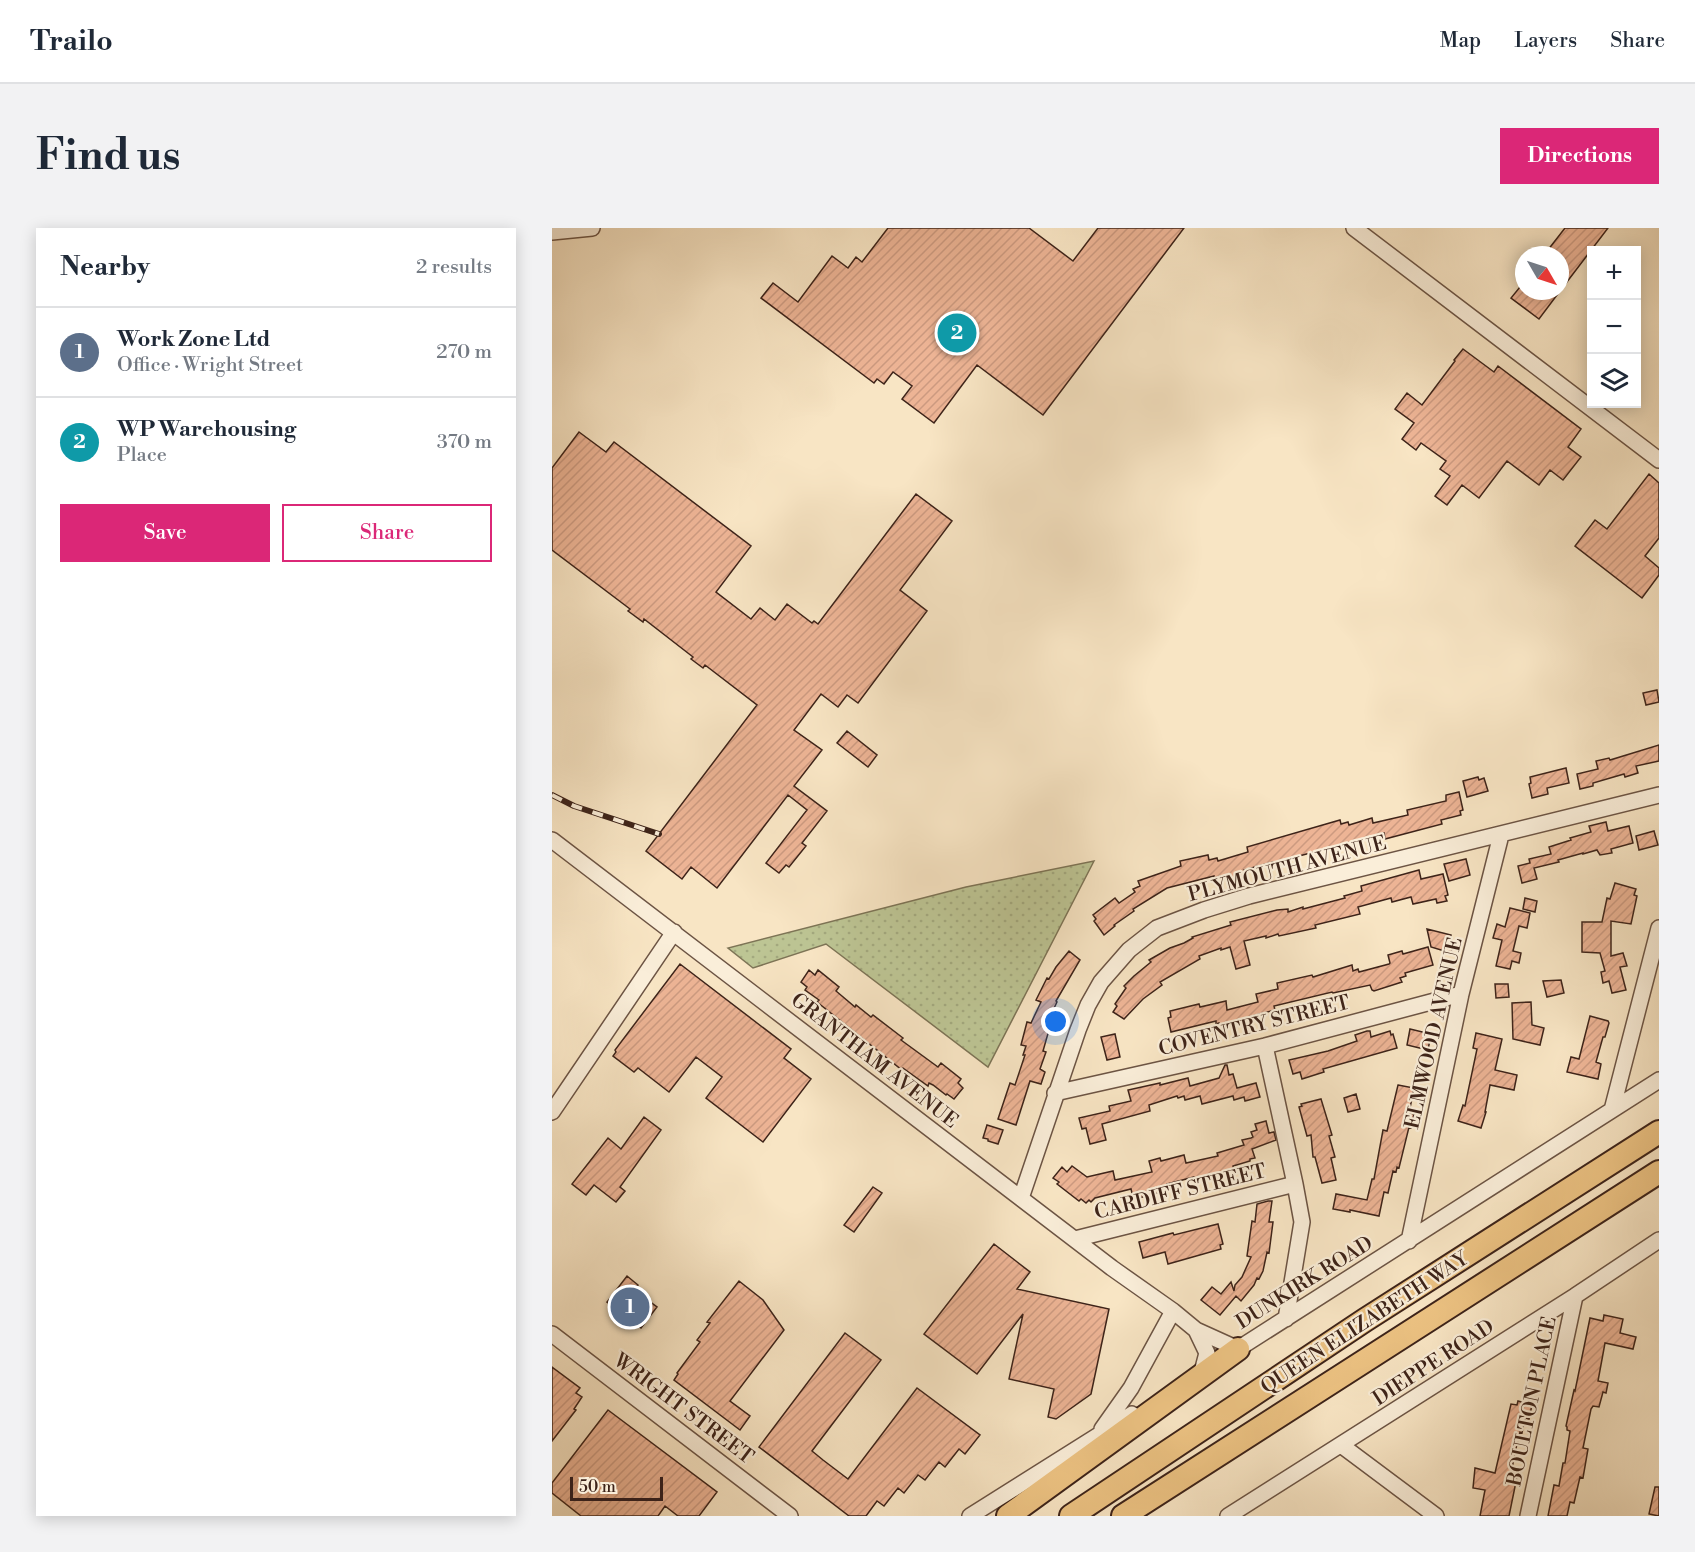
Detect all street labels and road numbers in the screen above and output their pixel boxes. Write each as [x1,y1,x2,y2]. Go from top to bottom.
street label: PLYMOUTH AVENUE [1185,831,1389,908]
street label: ELMWOOD AVENUE [1400,935,1469,1132]
street label: GRANTHAM AVENUE [785,988,963,1134]
street label: COVENTRY STREET [1156,991,1353,1062]
street label: CARDIFF STREET [1092,1159,1269,1226]
street label: DUNKIRK ROAD [1232,1231,1378,1335]
street label: QUEEN ELIZABETH WAY [1256,1246,1474,1400]
street label: BOULTON PLACE [1502,1314,1563,1489]
street label: DIEPPE ROAD [1368,1315,1499,1412]
street label: WRIGHT STREET [607,1348,758,1470]

